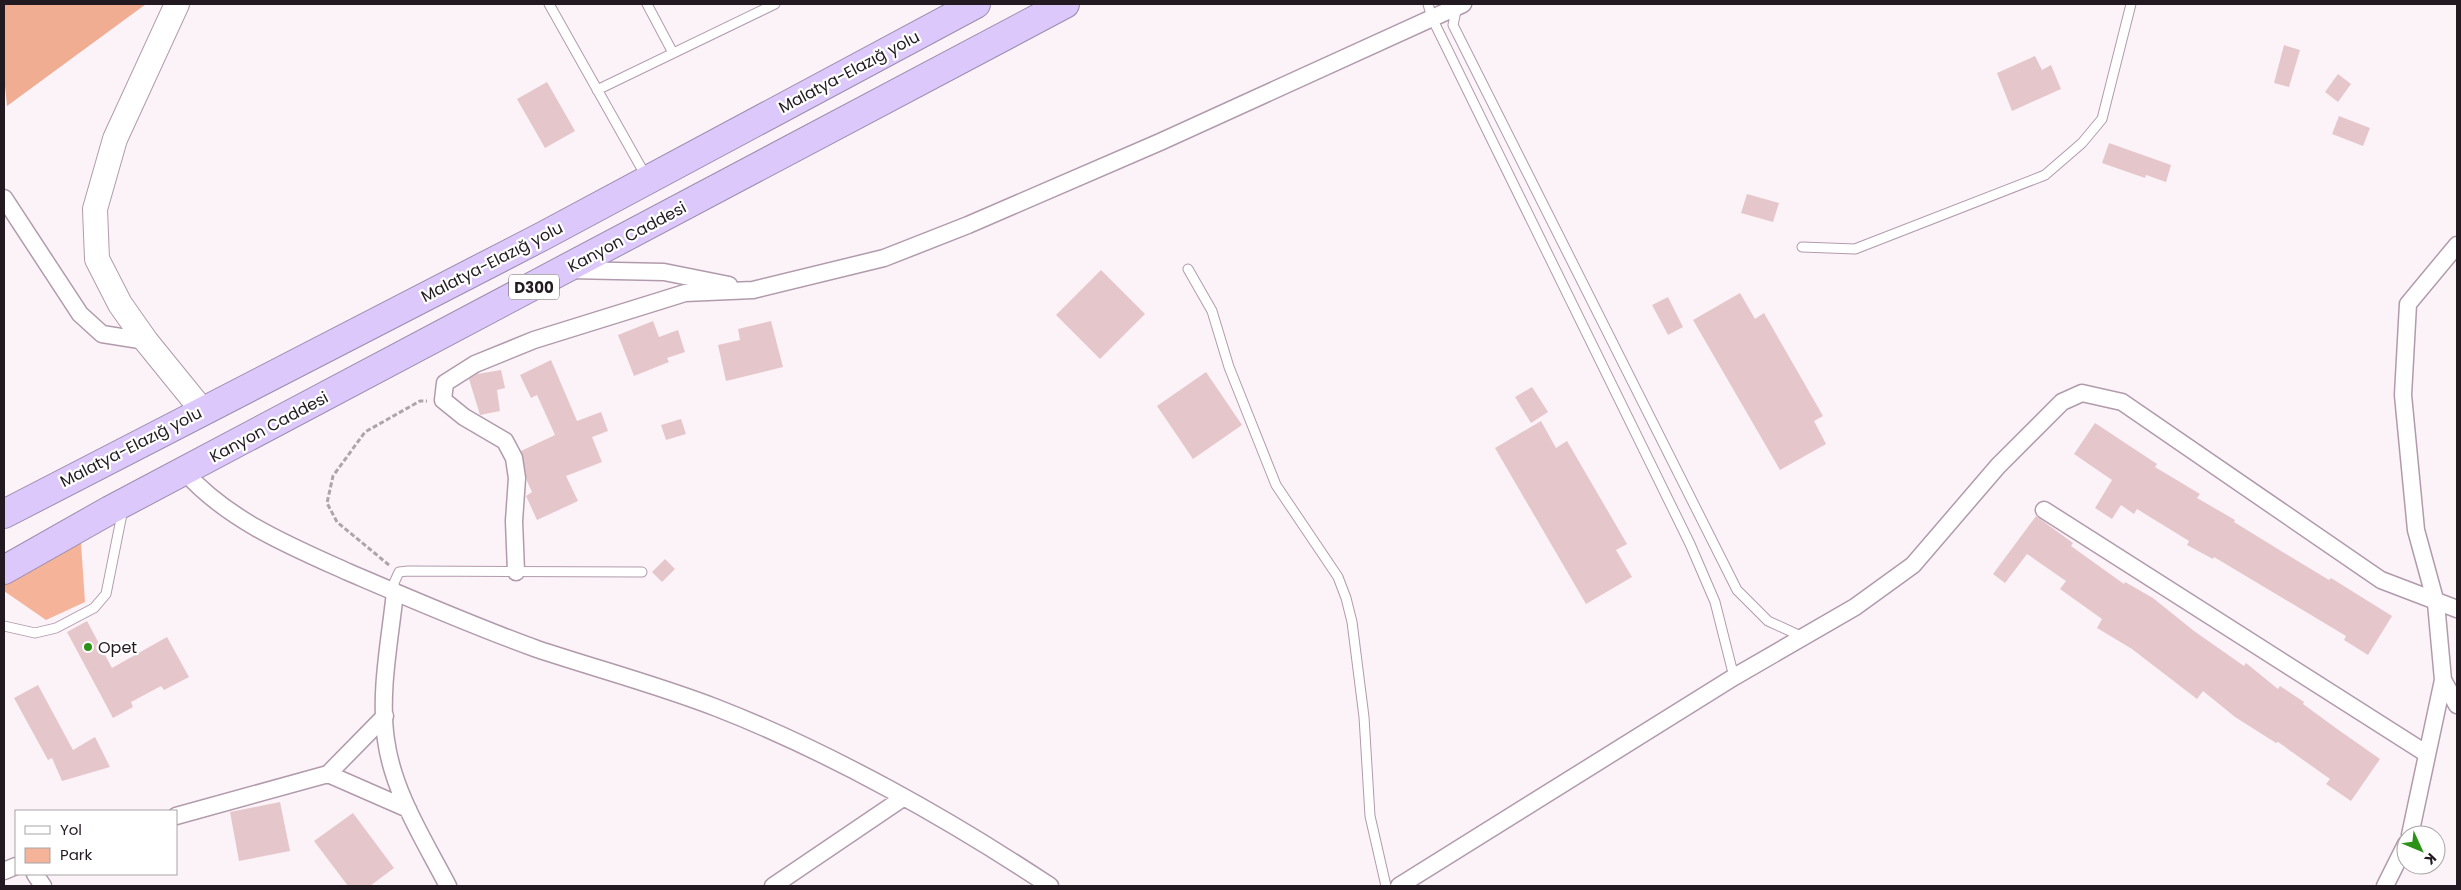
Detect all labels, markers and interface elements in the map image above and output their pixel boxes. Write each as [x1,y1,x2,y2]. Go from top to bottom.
street label: Malatya-Elazığ yolu [775,25,923,119]
street label: Kanyon Caddesi [564,196,690,278]
street label: Malatya-Elazığ yolu [417,216,567,308]
road number: D300 [509,274,559,300]
street label: Kanyon Caddesi [206,386,332,468]
street label: Malatya-Elazığ yolu [56,401,206,493]
place label: Opet [98,636,137,659]
marker: Opet [82,641,94,653]
legend [15,810,178,875]
text: Yol [60,819,82,840]
north arrow [2396,825,2446,875]
text: Park [60,844,92,865]
text: K [2420,849,2441,870]

